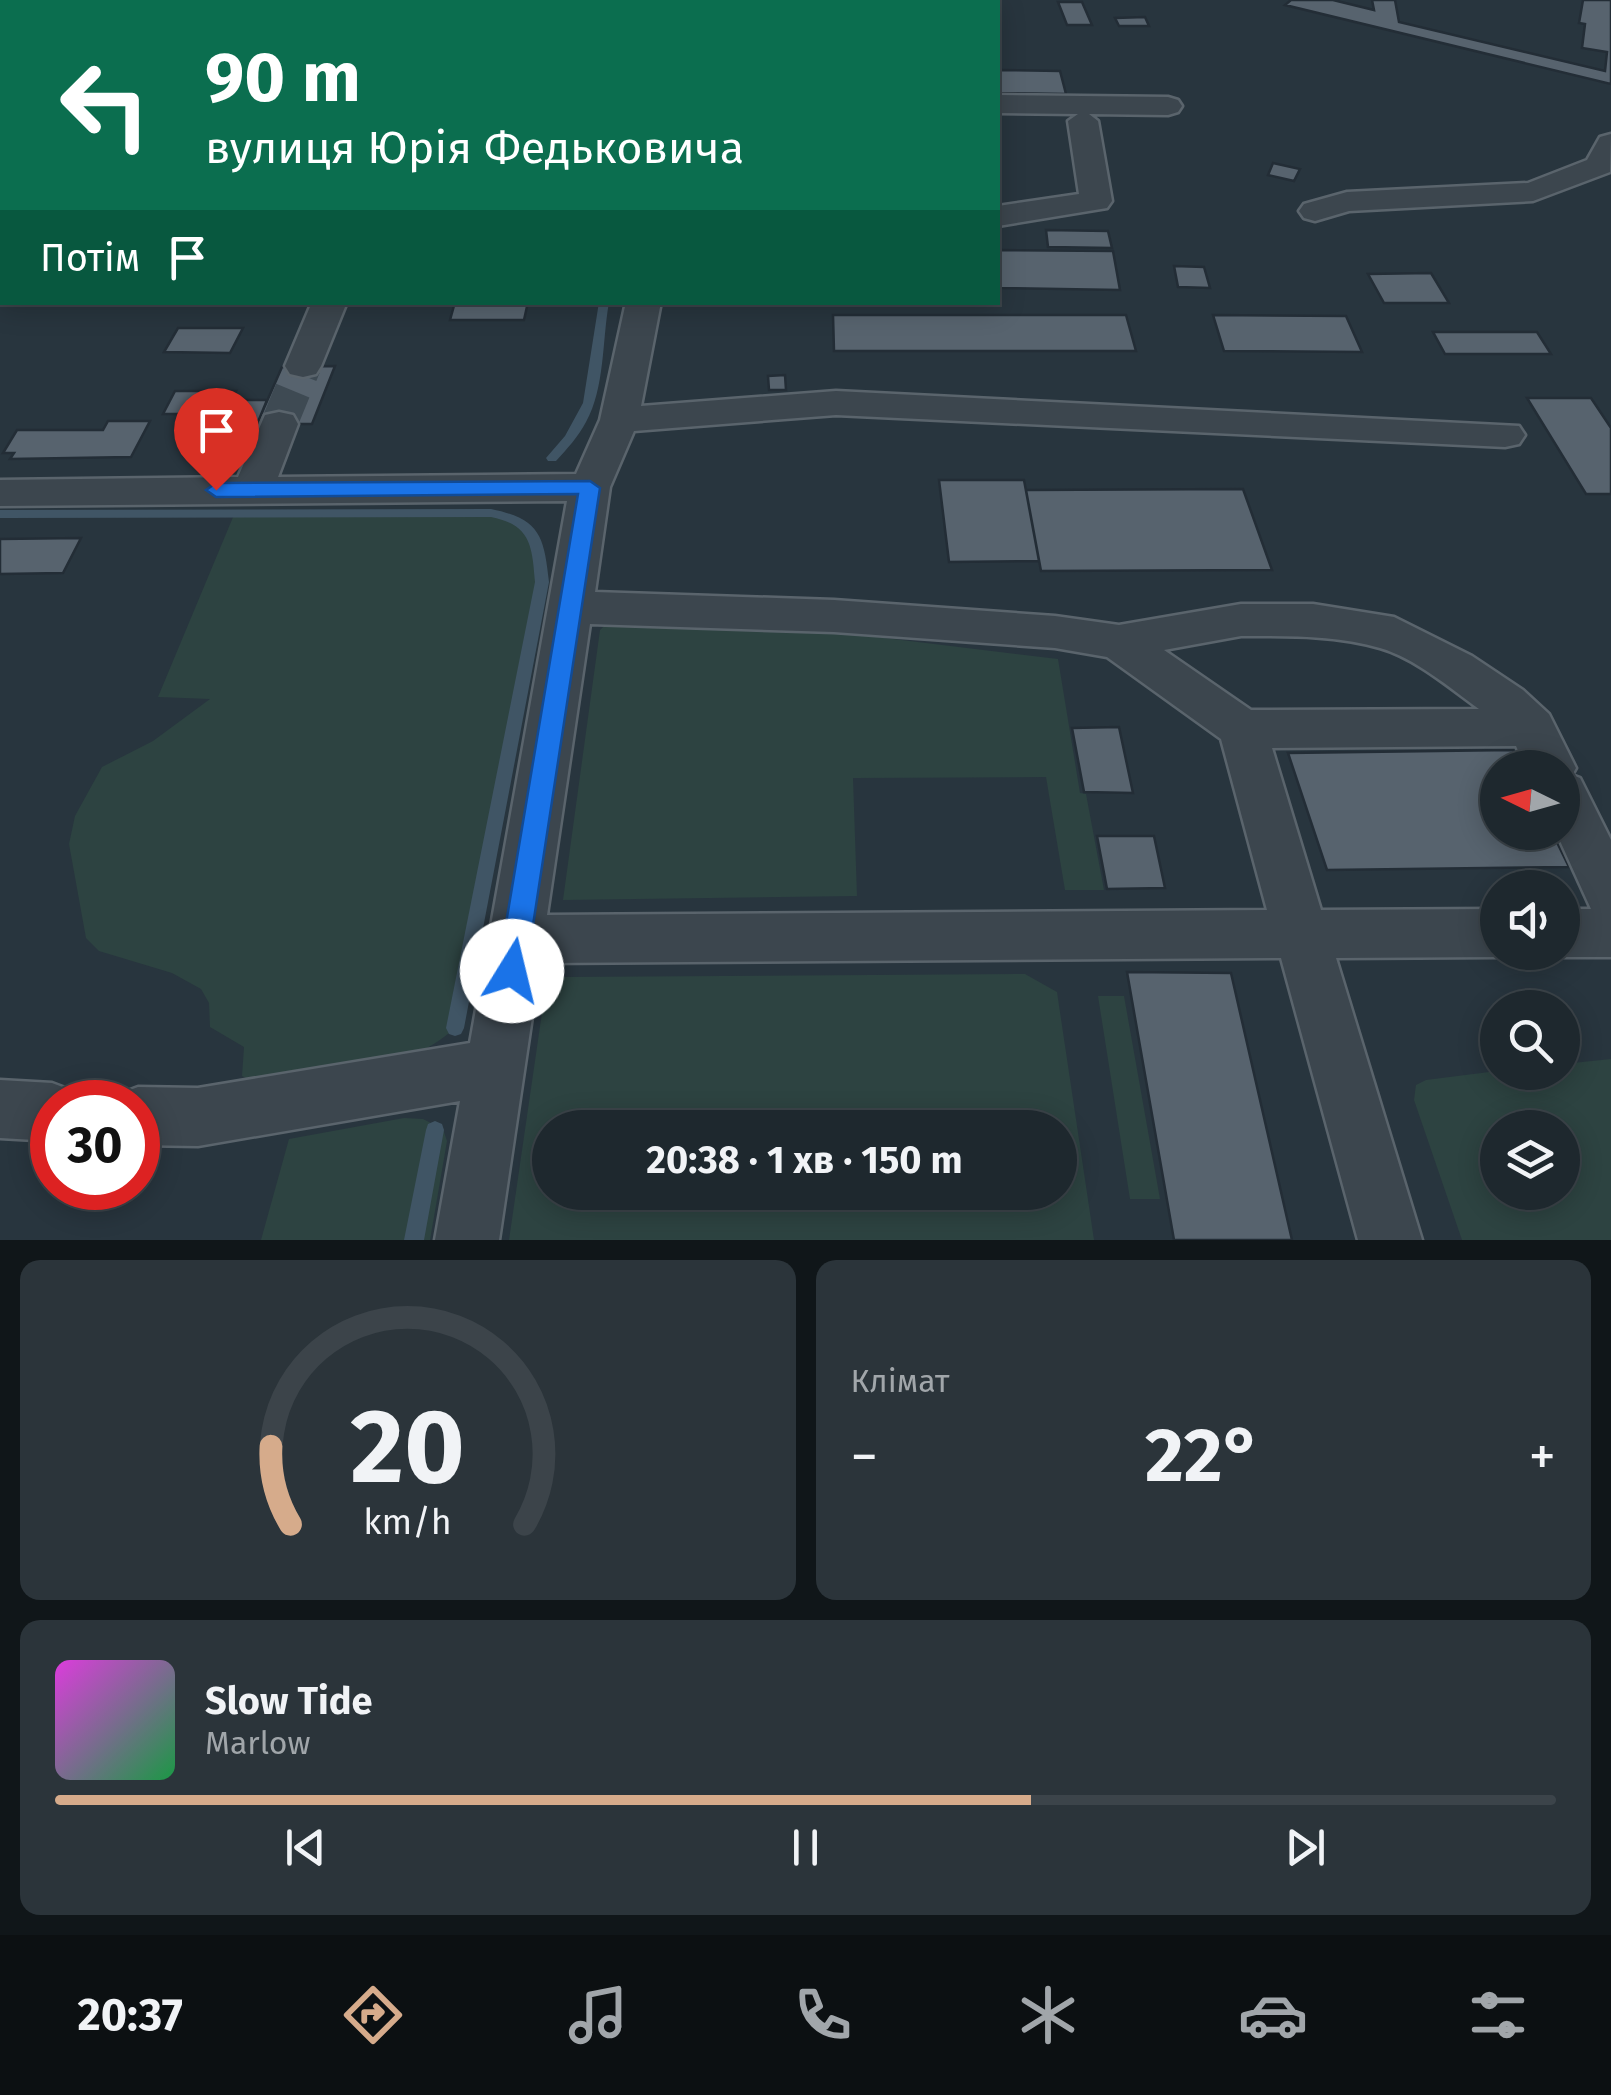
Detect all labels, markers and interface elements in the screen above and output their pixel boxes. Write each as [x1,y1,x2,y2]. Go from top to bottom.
text: 90 m [205,36,361,120]
icon: left [40,40,170,170]
text: вулиця Юрія Федьковича [205,121,744,175]
icon: arrive [160,230,215,285]
text: Потім [40,235,140,281]
pin [174,388,259,491]
icon: arrive [189,403,244,458]
north arrow [1480,750,1580,850]
map controls [1480,750,1580,1210]
button: sound [1480,870,1580,970]
position arrow [460,919,564,1023]
button: search [1480,990,1580,1090]
speed limit sign: 30 [30,1080,160,1210]
button: layers [1480,1110,1580,1210]
text: 20:38 · 1 хв · 150 m [646,1137,963,1183]
text: Клімат [851,1362,949,1400]
text: 20 [350,1385,465,1510]
text: 22° [1145,1411,1262,1501]
text: − [851,1424,878,1490]
text: + [1529,1424,1556,1490]
text: km/h [364,1501,452,1543]
text: Slow Tide [205,1678,373,1724]
text: Marlow [205,1724,311,1762]
icon: previous [278,1820,333,1875]
icon: pause [778,1820,833,1875]
icon: next [1278,1820,1333,1875]
icon: directions [338,1980,408,2050]
icon: music [563,1980,633,2050]
icon: phone [788,1980,858,2050]
icon: climate [1013,1980,1083,2050]
icon: car [1238,1980,1308,2050]
icon: filters [1463,1980,1533,2050]
text: 20:37 [78,1988,183,2042]

